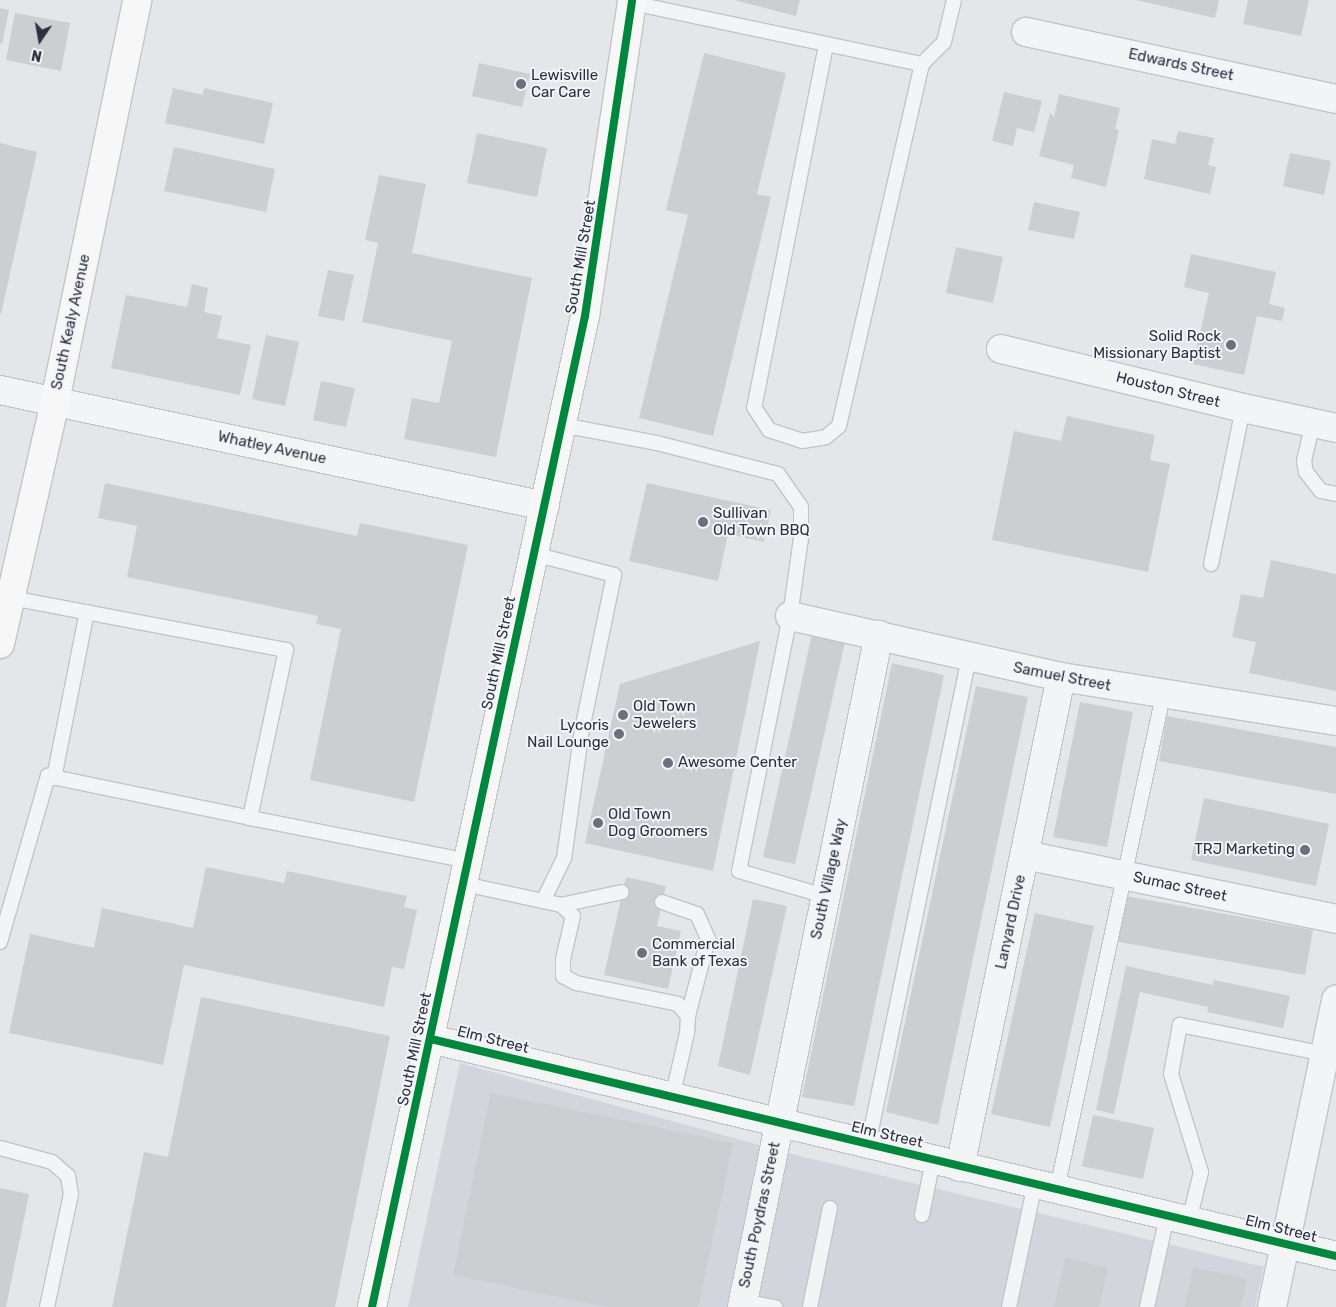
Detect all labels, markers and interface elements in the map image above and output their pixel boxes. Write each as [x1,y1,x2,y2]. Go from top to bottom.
north arrow [15,15,65,65]
street label: Edwards Street [1127,45,1235,85]
text: N [30,46,43,65]
place label: Lewisville Car Care [531,66,598,101]
marker: Lewisville Car Care [515,78,527,90]
street label: South Mill Street [562,199,600,315]
street label: South Kealy Avenue [48,252,94,392]
place label: Solid Rock Missionary Baptist [1093,327,1221,362]
marker: Solid Rock Missionary Baptist [1225,339,1237,351]
street label: Houston Street [1114,368,1222,412]
street label: Whatley Avenue [216,428,328,468]
place label: Sullivan Old Town BBQ [713,504,810,539]
marker: Sullivan Old Town BBQ [697,516,709,528]
street label: South Mill Street [478,595,520,711]
street label: Samuel Street [1012,659,1112,695]
place label: Old Town Jewelers [633,697,696,732]
marker: Old Town Jewelers [617,709,629,721]
place label: Lycoris Nail Lounge [527,716,609,751]
marker: Lycoris Nail Lounge [613,728,625,740]
place label: Awesome Center [678,754,797,772]
marker: Awesome Center [662,757,674,769]
place label: Old Town Dog Groomers [608,805,708,840]
marker: Old Town Dog Groomers [592,817,604,829]
street label: South Village Way [807,817,851,941]
place label: TRJ Marketing [1194,841,1295,859]
marker: TRJ Marketing [1299,844,1311,856]
street label: Sumac Street [1132,868,1228,906]
street label: Lanyard Drive [992,873,1030,971]
place label: Commercial Bank of Texas [652,935,748,970]
marker: Commercial Bank of Texas [636,947,648,959]
street label: South Mill Street [394,991,436,1107]
street label: Elm Street [455,1022,531,1058]
street label: Elm Street [849,1118,925,1152]
street label: South Poydras Street [736,1140,784,1290]
street label: Elm Street [1243,1211,1319,1247]

